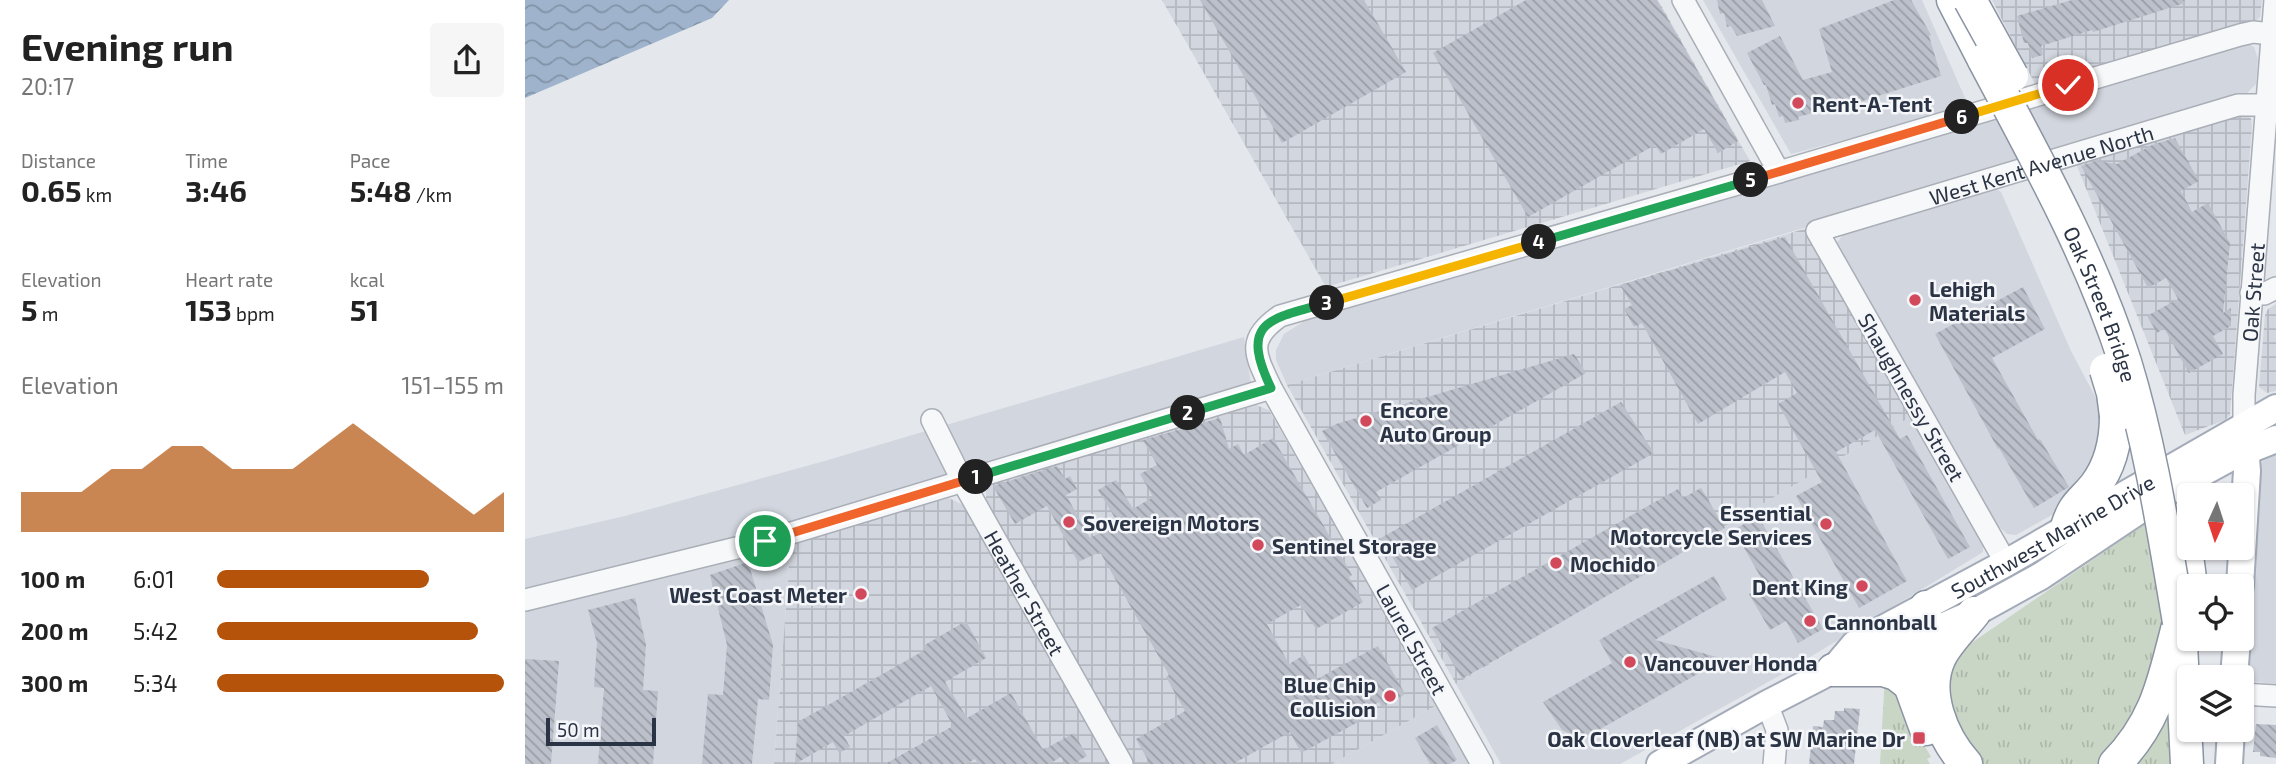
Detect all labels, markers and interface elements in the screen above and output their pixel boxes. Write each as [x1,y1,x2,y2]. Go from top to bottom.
text: Evening run [21,23,234,69]
button: share [430,23,504,97]
pin [2038,55,2098,115]
icon: check [2049,66,2087,104]
text: 20:17 [21,72,74,100]
place label: Rent-A-Tent [1812,91,1932,116]
marker: Rent-A-Tent [1790,95,1806,111]
pin: 6 [1945,100,1979,134]
text: 6 [1956,105,1967,128]
street label: West Kent Avenue North [1926,119,2156,209]
text: Distance [21,149,96,172]
text: Time [185,149,228,172]
text: Pace [350,149,391,172]
pin: 5 [1733,162,1769,198]
text: 5 [1745,168,1756,191]
text: 0.65 [21,172,82,208]
text: 3:46 [185,172,247,208]
text: 5:48 [350,172,412,208]
text: km [82,183,112,206]
text: /km [412,183,452,206]
street label: Oak Street Bridge [2059,222,2143,385]
pin: 4 [1521,224,1557,260]
text: 4 [1532,230,1545,253]
street label: Oak Street [2236,242,2268,343]
text: Elevation [21,268,102,291]
text: Heart rate [185,268,273,291]
text: kcal [350,268,384,291]
place label: Lehigh Materials [1929,276,2025,325]
pin: 3 [1309,286,1345,320]
text: 5 [21,291,38,327]
text: 153 [185,291,232,327]
text: 51 [350,291,379,327]
text: 3 [1321,291,1332,314]
marker: Lehigh Materials [1907,292,1923,308]
text: m [38,302,58,325]
text: bpm [232,302,275,325]
street label: Shaughnessy Street [1854,309,1970,485]
text: Elevation [21,371,119,399]
text: 151–155 m [401,371,504,399]
pin: 2 [1171,396,1205,430]
place label: Encore Auto Group [1380,397,1492,446]
text: 2 [1182,401,1193,424]
marker: Encore Auto Group [1358,413,1374,429]
pin: 1 [959,460,993,494]
text: 1 [971,465,980,488]
street label: Southwest Marine Drive [1946,468,2158,603]
north arrow [2177,483,2254,560]
map controls [2177,483,2254,742]
place label: Essential Motorcycle Services [1610,500,1812,550]
place label: Sovereign Motors [1083,510,1260,535]
pin [735,511,795,571]
marker: Sovereign Motors [1061,514,1077,530]
marker: Essential Motorcycle Services [1818,516,1834,532]
icon: arrive [746,522,784,560]
street label: Heather Street [980,525,1070,659]
place label: Sentinel Storage [1272,533,1437,558]
marker: Sentinel Storage [1250,537,1266,553]
place label: Mochido [1570,551,1656,576]
marker: Mochido [1548,555,1564,571]
text: 100 m [21,565,85,593]
text: 6:01 [133,565,175,593]
place label: Dent King [1752,574,1848,599]
button: locate [2177,574,2254,651]
marker: Dent King [1854,578,1870,594]
street label: Laurel Street [1371,579,1453,699]
place label: West Coast Meter [669,582,847,607]
marker: West Coast Meter [853,586,869,602]
place label: Cannonball [1824,609,1937,634]
marker: Cannonball [1802,613,1818,629]
text: 200 m [21,617,89,645]
text: 5:42 [133,617,178,645]
place label: Vancouver Honda [1644,650,1818,675]
marker: Vancouver Honda [1622,654,1638,670]
button: layers [2177,665,2254,742]
text: 300 m [21,669,88,697]
text: 5:34 [133,669,178,697]
place label: Blue Chip Collision [1283,672,1376,721]
marker: Blue Chip Collision [1382,688,1398,704]
scale bar [546,715,656,747]
text: 50 m [557,718,600,741]
place label: Oak Cloverleaf (NB) at SW Marine Dr [1547,726,1905,751]
marker: Oak Cloverleaf (NB) at SW Marine Dr [1911,730,1927,746]

